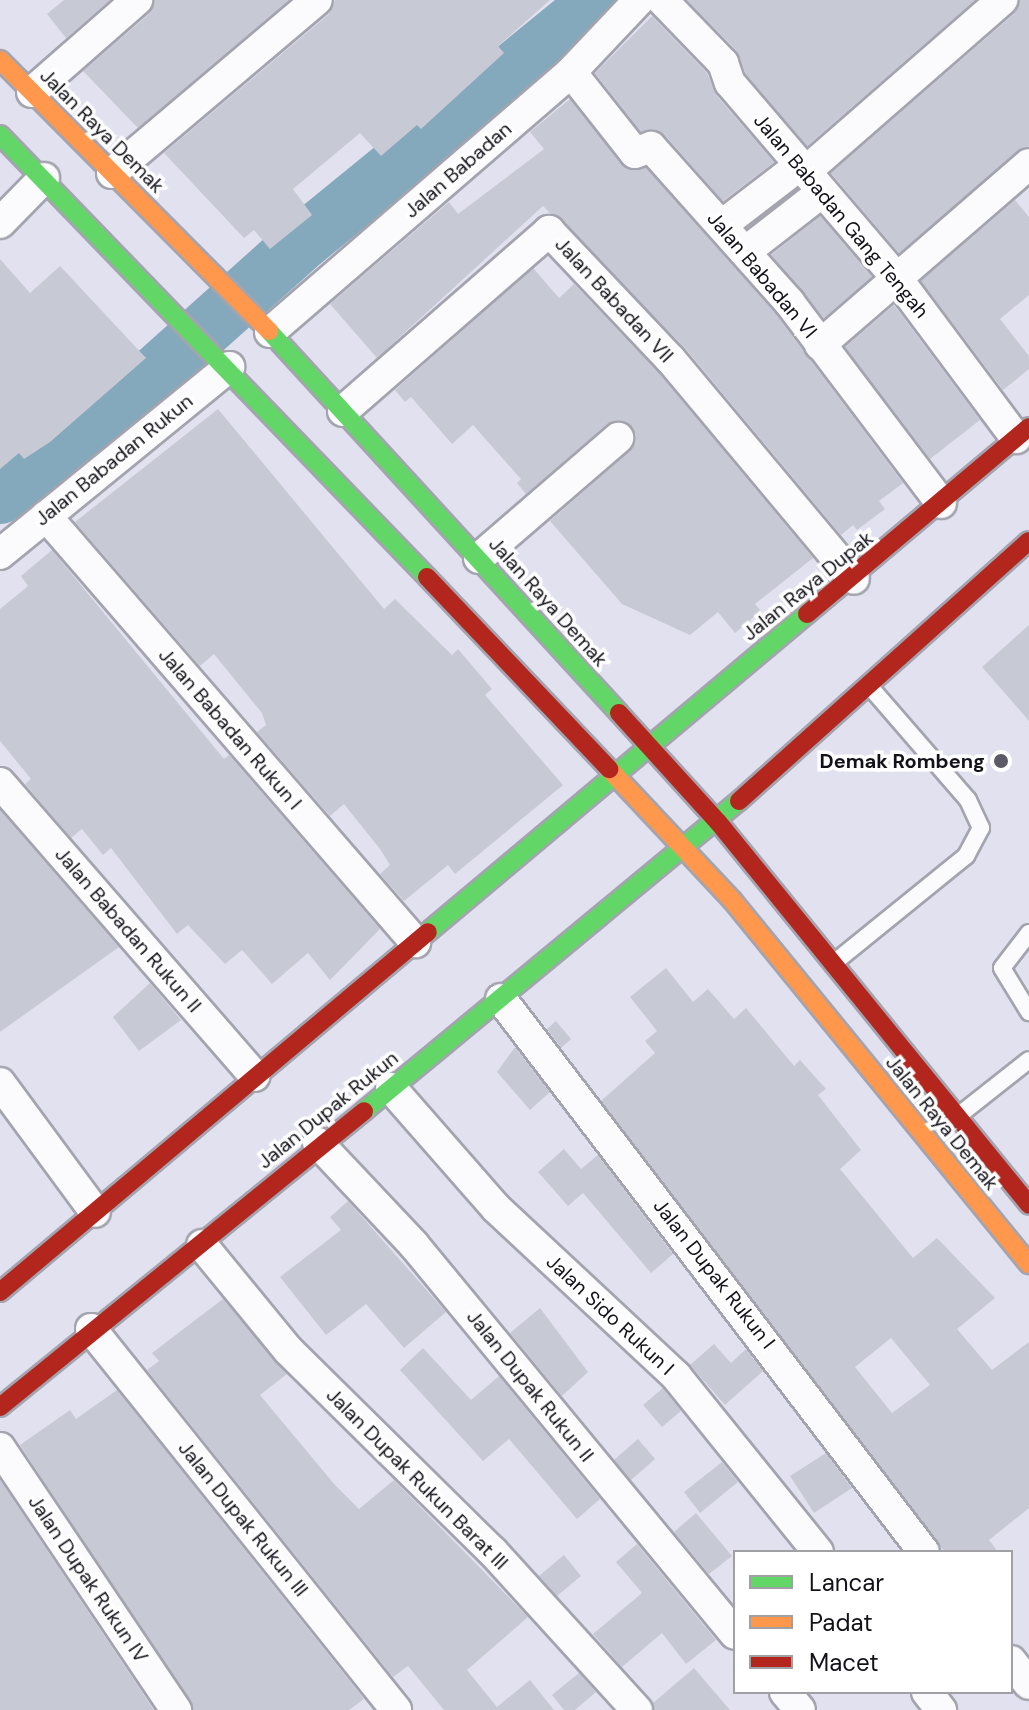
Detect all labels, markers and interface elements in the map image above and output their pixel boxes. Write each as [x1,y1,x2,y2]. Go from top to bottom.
street label: Jalan Raya Demak [35,64,169,198]
street label: Jalan Babadan Gang Tengah [748,109,934,323]
street label: Jalan Babadan [399,117,517,223]
street label: Jalan Babadan VI [702,207,822,343]
street label: Jalan Babadan VII [550,232,678,368]
street label: Jalan Babadan Rukun [30,389,198,531]
street label: Jalan Raya Dupak [738,526,878,646]
street label: Jalan Raya Demak [484,532,612,672]
street label: Jalan Babadan Rukun I [153,643,307,815]
place label: Demak Rombeng [820,749,985,773]
marker: Demak Rombeng [992,752,1010,770]
street label: Jalan Babadan Rukun II [50,843,206,1017]
street label: Jalan Dupak Rukun [253,1046,403,1174]
street label: Jalan Raya Demak [880,1051,1004,1195]
street label: Jalan Dupak Rukun I [648,1194,780,1354]
street label: Jalan Sido Rukun I [541,1250,679,1380]
street label: Jalan Dupak Rukun II [461,1305,599,1467]
street label: Jalan Dupak Rukun Barat III [321,1383,513,1575]
street label: Jalan Dupak Rukun III [173,1437,313,1601]
street label: Jalan Dupak Rukun IV [23,1491,153,1667]
legend [733,1550,1013,1694]
text: Lancar [809,1567,884,1598]
text: Padat [809,1607,873,1638]
text: Macet [809,1647,879,1678]

